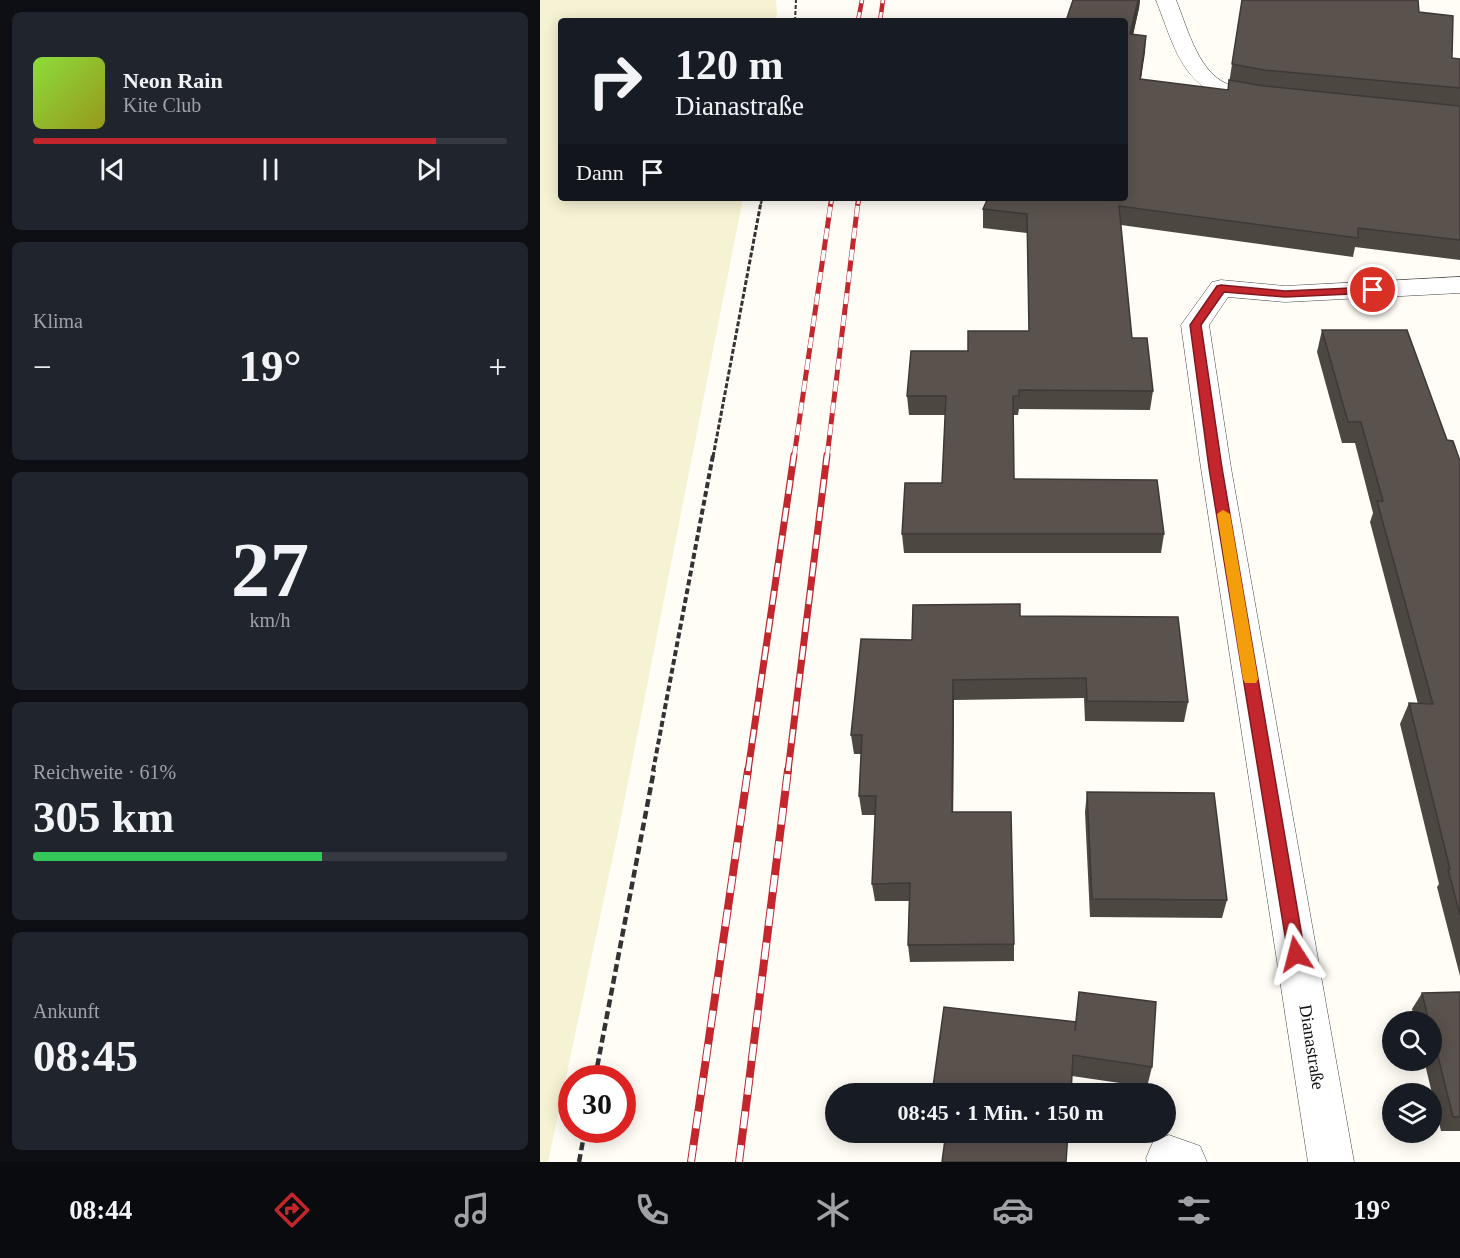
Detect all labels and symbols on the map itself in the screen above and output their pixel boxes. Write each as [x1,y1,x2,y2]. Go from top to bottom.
pin [1347,264,1398,315]
position arrow [1264,922,1328,986]
street label: Dianastraße [1295,1003,1329,1091]
speed limit sign: 30 [558,1065,636,1143]

